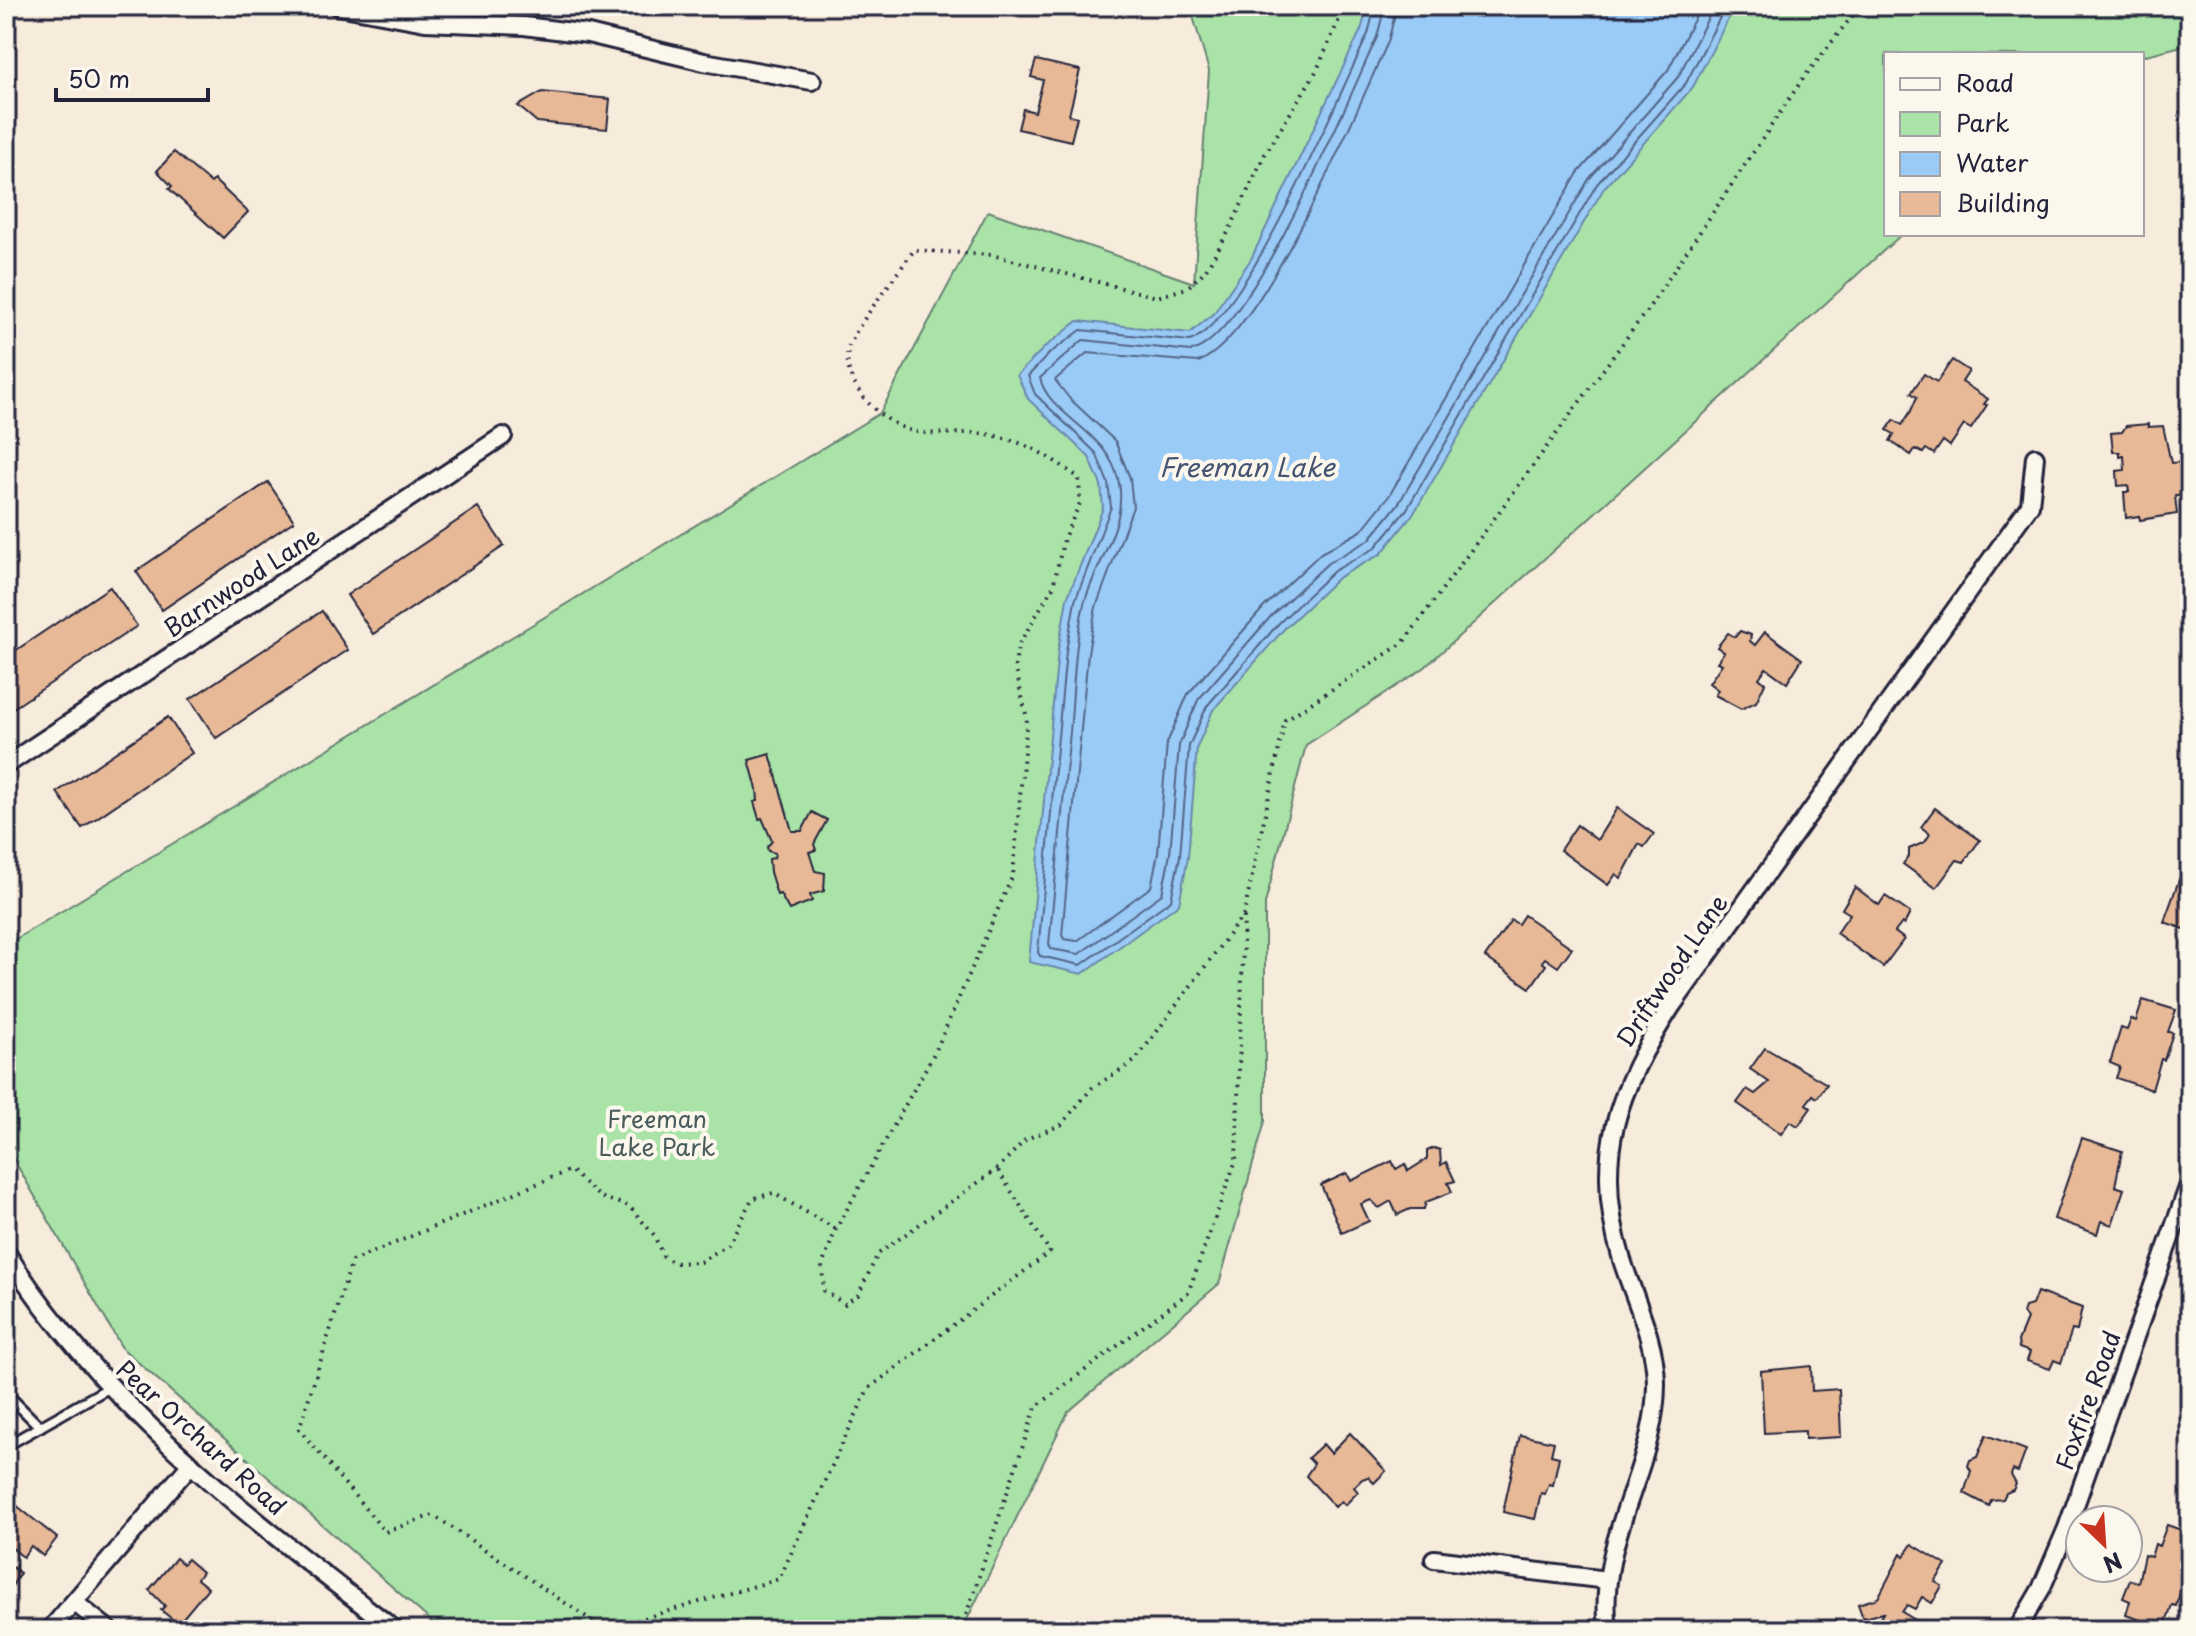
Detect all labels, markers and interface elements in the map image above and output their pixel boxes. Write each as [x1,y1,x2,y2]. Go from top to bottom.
scale bar [56,52,208,102]
legend [1884,52,2144,236]
text: 50 m [68,60,130,96]
text: Road [1956,64,2014,100]
text: Park [1956,104,2010,140]
text: Water [1956,144,2029,180]
text: Building [1956,184,2050,220]
water label: Freeman Lake [1159,447,1336,486]
street label: Barnwood Lane [156,517,326,645]
street label: Driftwood Lane [1606,886,1736,1054]
park label: Freeman Lake Park [599,1100,715,1164]
street label: Foxfire Road [2045,1326,2129,1474]
street label: Pear Orchard Road [109,1351,295,1523]
north arrow [2064,1504,2144,1584]
text: N [2098,1545,2128,1582]

